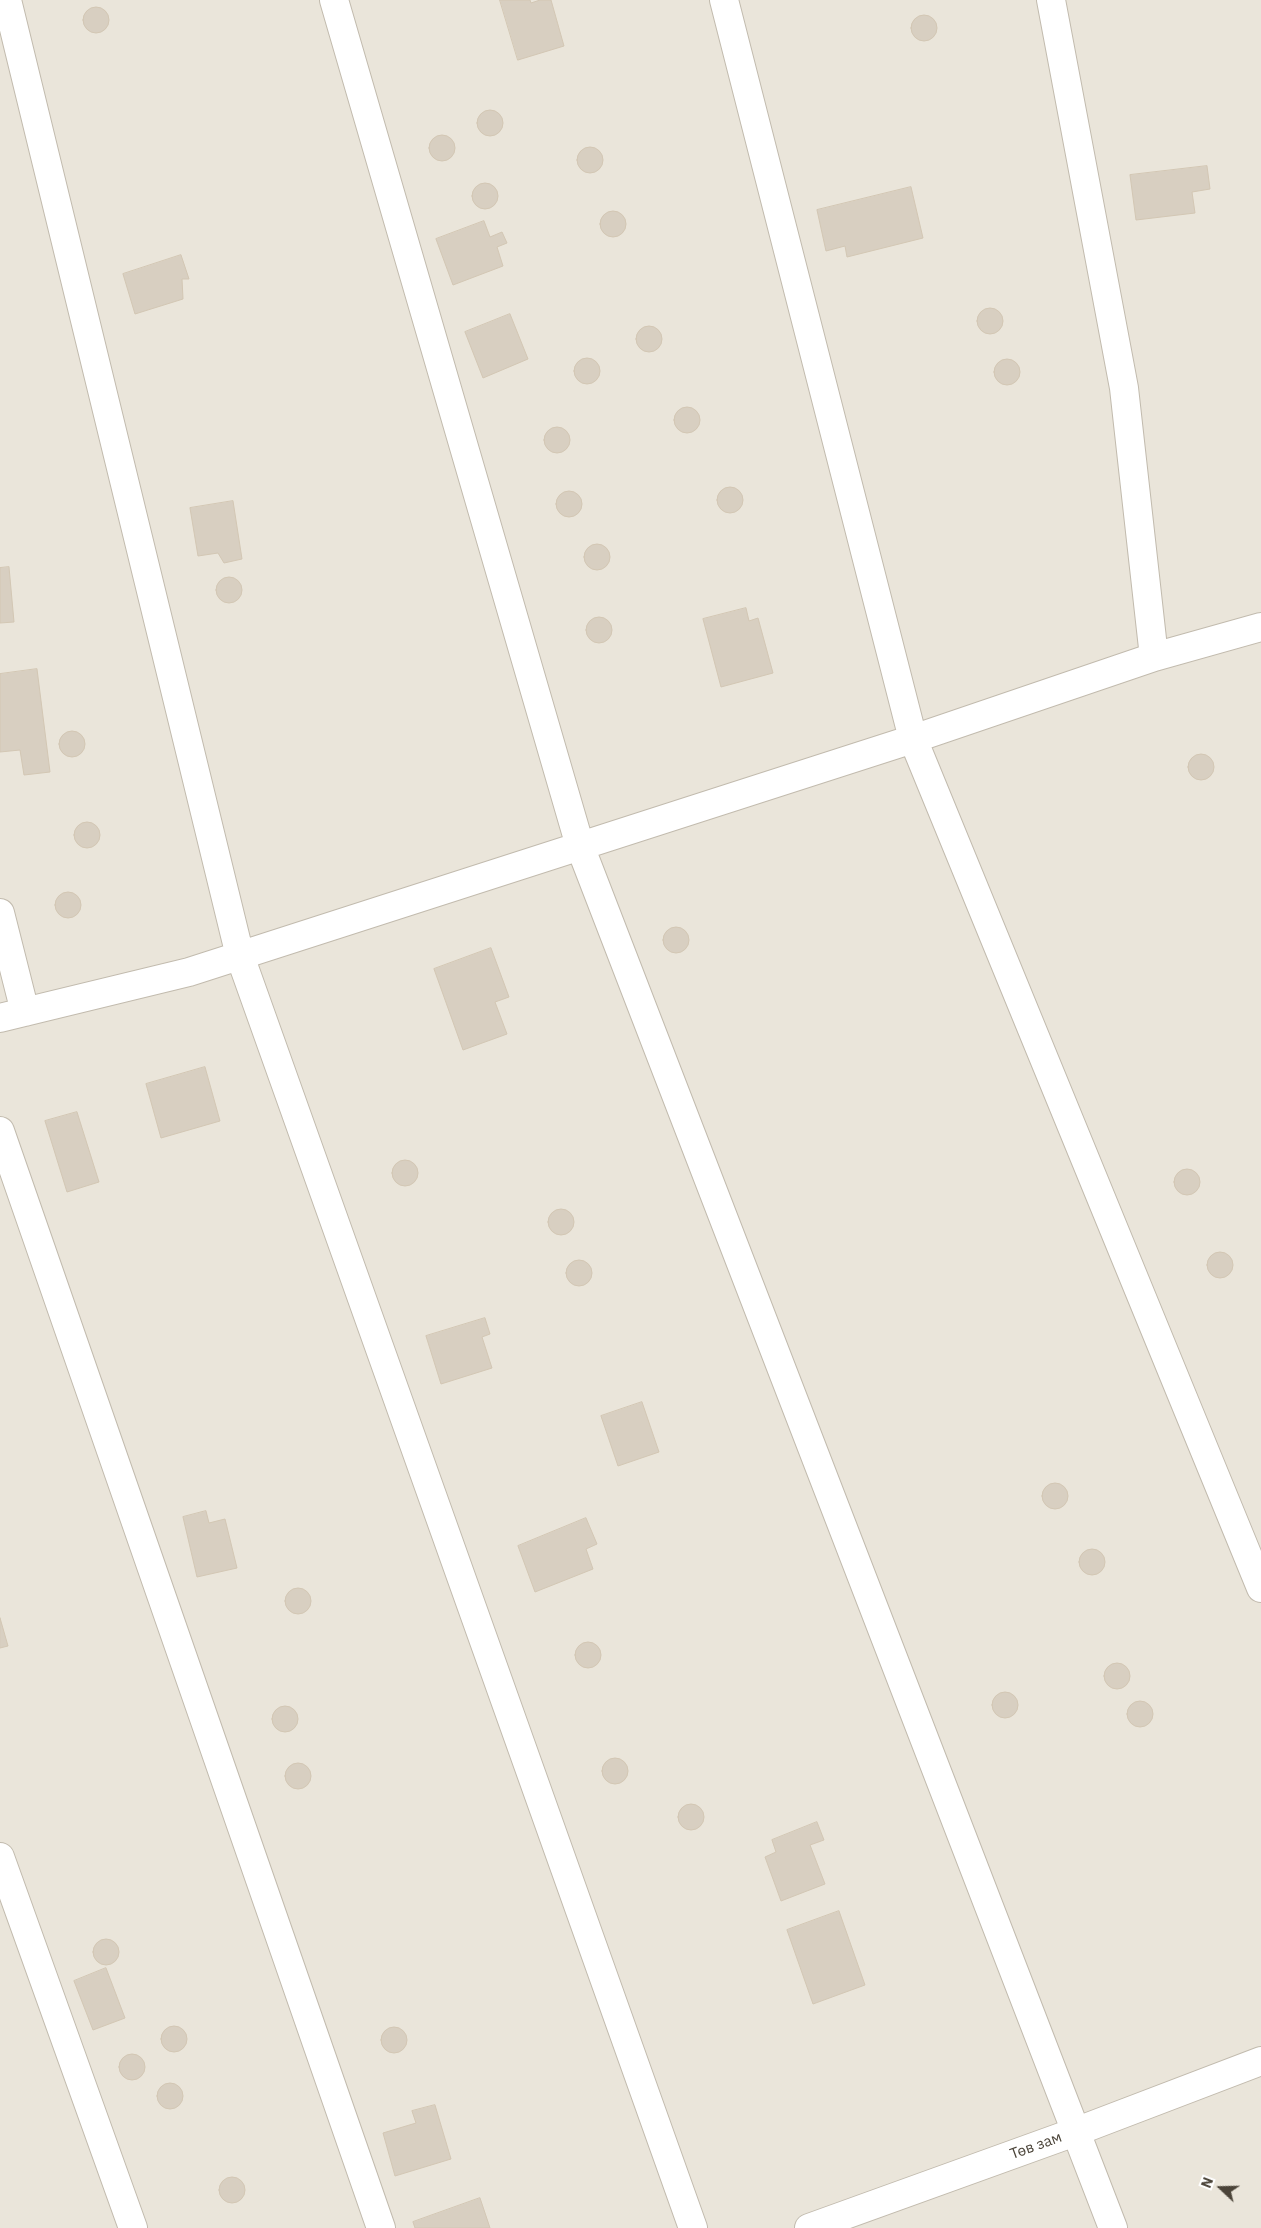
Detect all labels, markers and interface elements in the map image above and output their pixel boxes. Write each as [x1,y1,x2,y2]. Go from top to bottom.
street label: Төв зам [1008,2128,1064,2164]
north arrow [1196,2163,1246,2213]
text: N [1197,2175,1217,2191]

